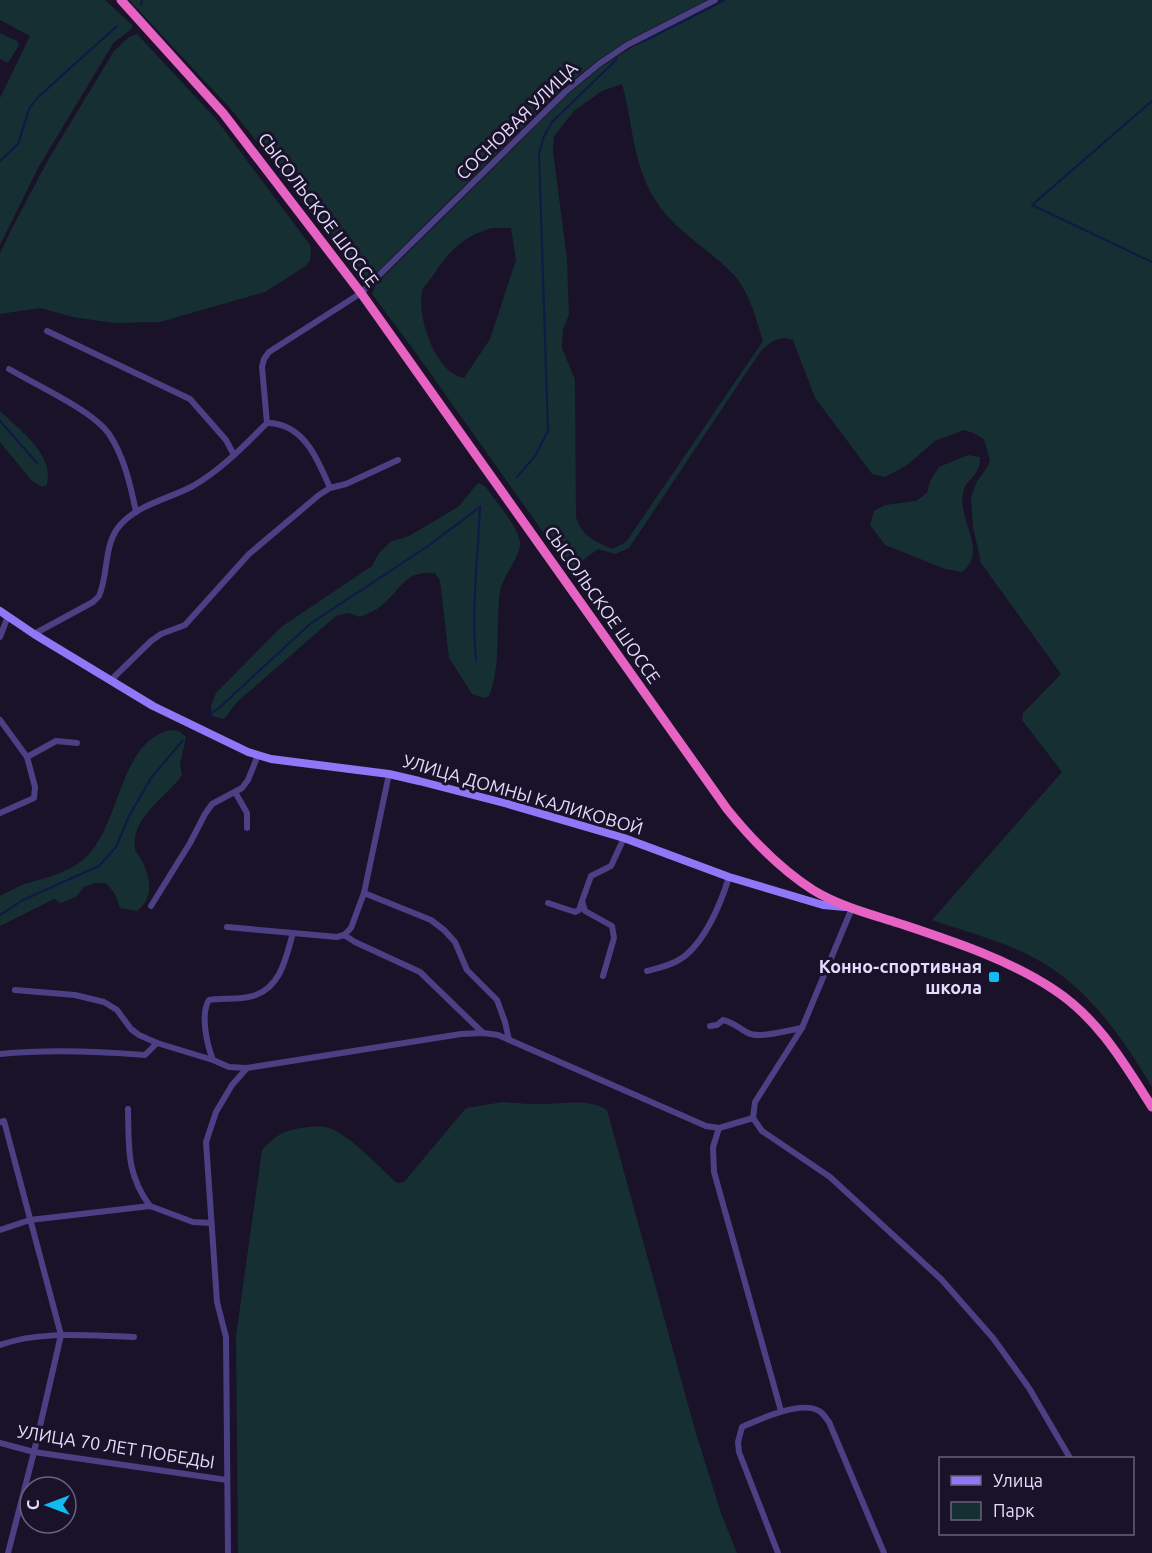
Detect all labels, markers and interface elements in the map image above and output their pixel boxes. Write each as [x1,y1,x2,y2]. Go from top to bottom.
street label: СОСНОВАЯ УЛИЦА [452,57,581,183]
street label: СЫСОЛЬСКОЕ ШОССЕ [254,129,383,290]
street label: СЫСОЛЬСКОЕ ШОССЕ [541,522,665,687]
street label: УЛИЦА ДОМНЫ КАЛИКОВОЙ [401,750,646,838]
place label: Конно-спортивная школа [819,956,982,997]
marker: Конно-спортивная школа [987,970,1001,984]
street label: УЛИЦА 70 ЛЕТ ПОБЕДЫ [16,1421,216,1472]
legend [939,1457,1134,1535]
text: Улица [993,1470,1043,1490]
north arrow [18,1475,78,1535]
text: С [24,1500,42,1510]
text: Парк [993,1500,1034,1520]

